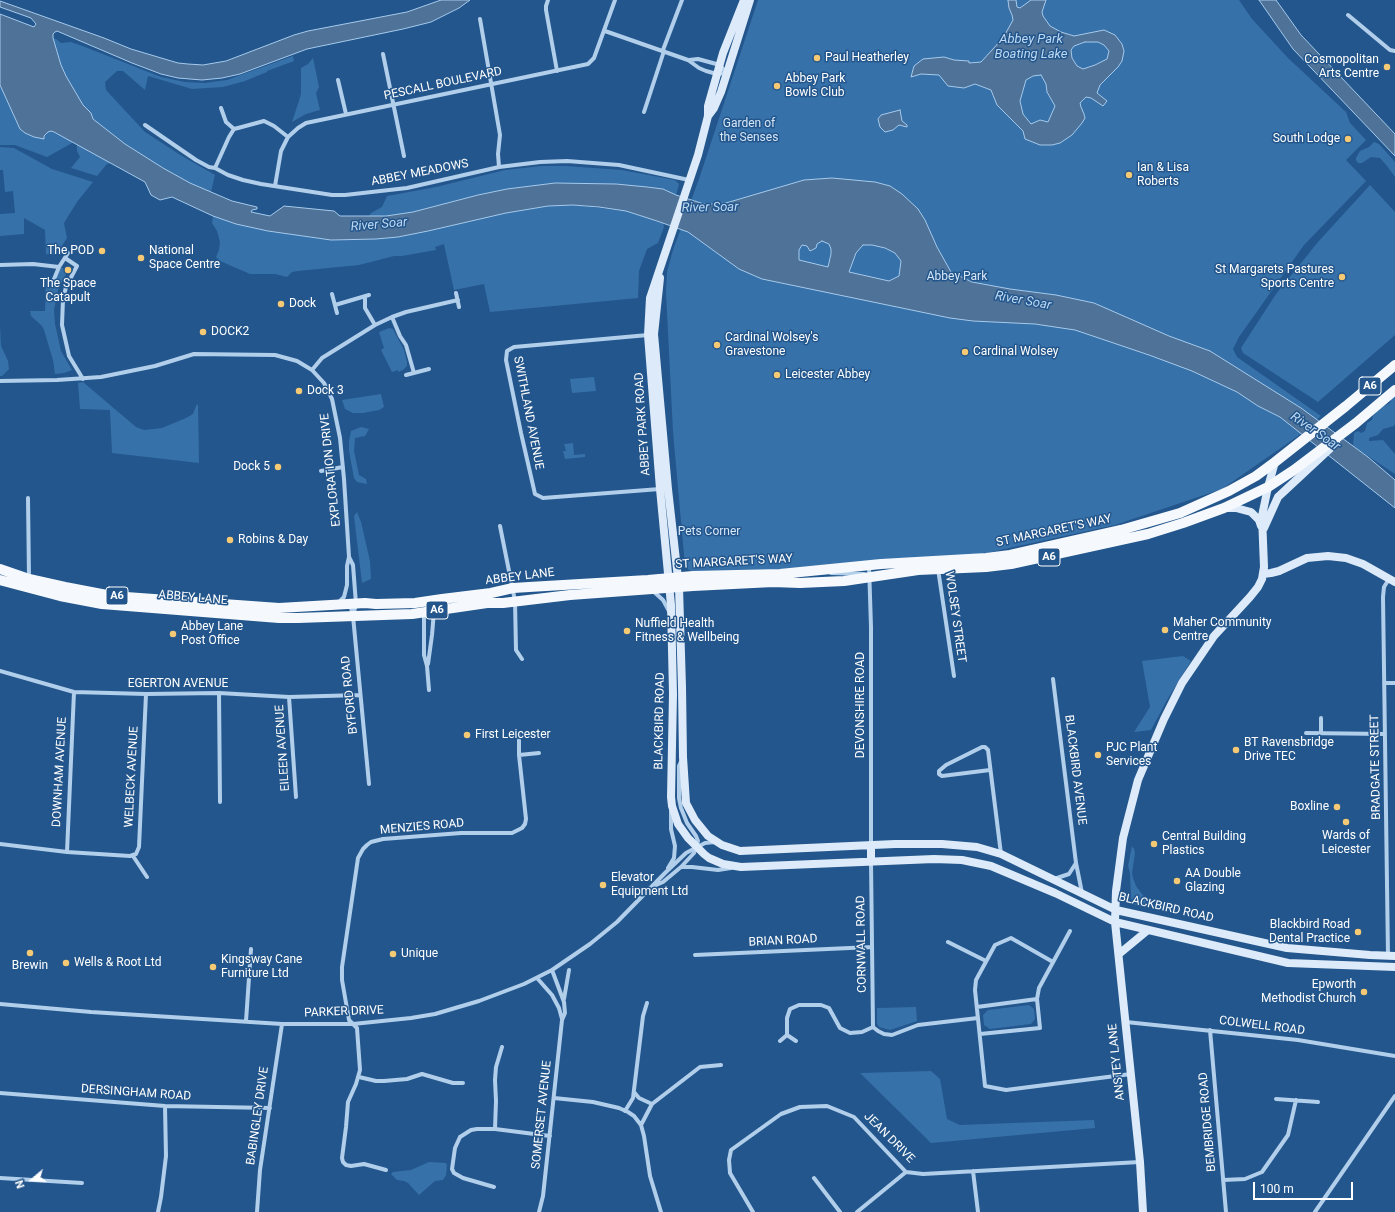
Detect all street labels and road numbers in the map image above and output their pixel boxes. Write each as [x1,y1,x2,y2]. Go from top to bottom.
street label: PESCALL BOULEVARD [383,64,503,104]
street label: ABBEY MEADOWS [370,157,470,189]
street label: SWITHLAND AVENUE [510,355,546,471]
street label: ABBEY PARK ROAD [632,372,654,476]
road number: A6 [1359,377,1381,395]
street label: EXPLORATION DRIVE [318,413,344,527]
street label: ST MARGARET'S WAY [995,512,1113,550]
road number: A6 [1038,548,1060,566]
street label: ST MARGARET'S WAY [675,552,793,572]
street label: ABBEY LANE [485,566,555,588]
street label: WOLSEY STREET [941,570,969,664]
road number: A6 [106,587,128,605]
street label: ABBEY LANE [158,588,228,608]
road number: A6 [426,601,448,619]
street label: DEVONSHIRE ROAD [854,652,868,758]
street label: BYFORD ROAD [339,655,361,735]
street label: BLACKBIRD ROAD [652,672,668,770]
street label: EGERTON AVENUE [128,677,228,691]
street label: EILEEN AVENUE [273,704,293,792]
street label: BLACKBIRD AVENUE [1061,714,1089,826]
street label: BRADGATE STREET [1368,714,1384,820]
street label: DOWNHAM AVENUE [50,717,70,827]
street label: WELBECK AVENUE [122,726,142,828]
street label: MENZIES ROAD [379,816,465,838]
street label: BLACKBIRD ROAD [1117,890,1215,926]
street label: CORNWALL ROAD [854,895,870,993]
street label: BRIAN ROAD [748,932,818,950]
street label: PARKER DRIVE [304,1003,384,1021]
street label: COLWELL ROAD [1218,1014,1306,1038]
street label: ANSTEY LANE [1106,1023,1128,1101]
street label: SOMERSET AVENUE [529,1060,555,1170]
street label: BABINGLEY DRIVE [244,1066,272,1166]
street label: BEMBRIDGE ROAD [1196,1072,1220,1172]
street label: DERSINGHAM ROAD [80,1082,192,1104]
street label: JEAN DRIVE [861,1110,917,1166]

